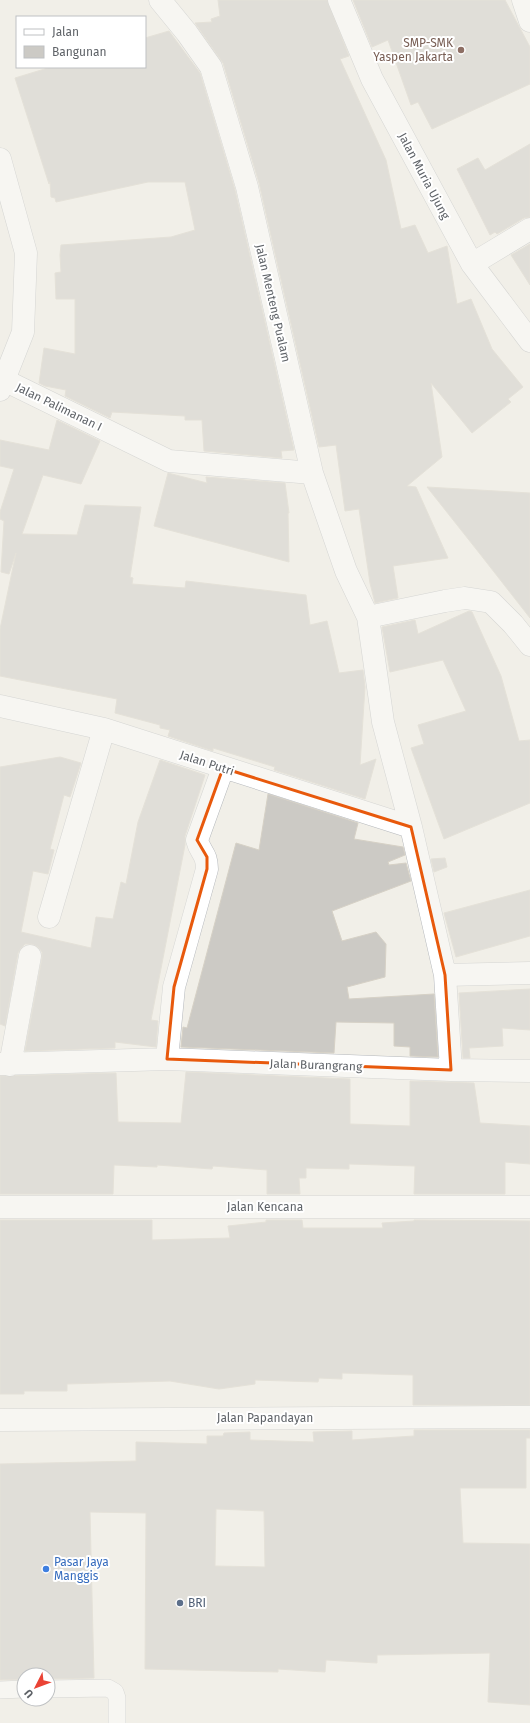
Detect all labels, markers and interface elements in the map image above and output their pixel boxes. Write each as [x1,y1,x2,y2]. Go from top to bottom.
legend [16,16,146,68]
text: Jalan [52,25,79,39]
place label: SMP-SMK Yaspen Jakarta [373,36,454,64]
text: Bangunan [52,45,107,59]
marker: SMP-SMK Yaspen Jakarta [456,45,466,55]
street label: Jalan Muria Ujung [395,130,453,222]
street label: Jalan Menteng Pualam [253,243,293,363]
street label: Jalan Palimanan I [14,380,104,434]
street label: Jalan Putri [178,748,236,778]
street label: Jalan Burangrang [269,1056,363,1074]
street label: Jalan Kencana [227,1200,303,1214]
street label: Jalan Papandayan [217,1411,313,1425]
place label: Pasar Jaya Manggis [54,1555,109,1583]
marker: Pasar Jaya Manggis [41,1564,51,1574]
place label: BRI [188,1596,206,1610]
marker: BRI [175,1598,185,1608]
north arrow [16,1667,56,1707]
text: U [22,1686,36,1700]

